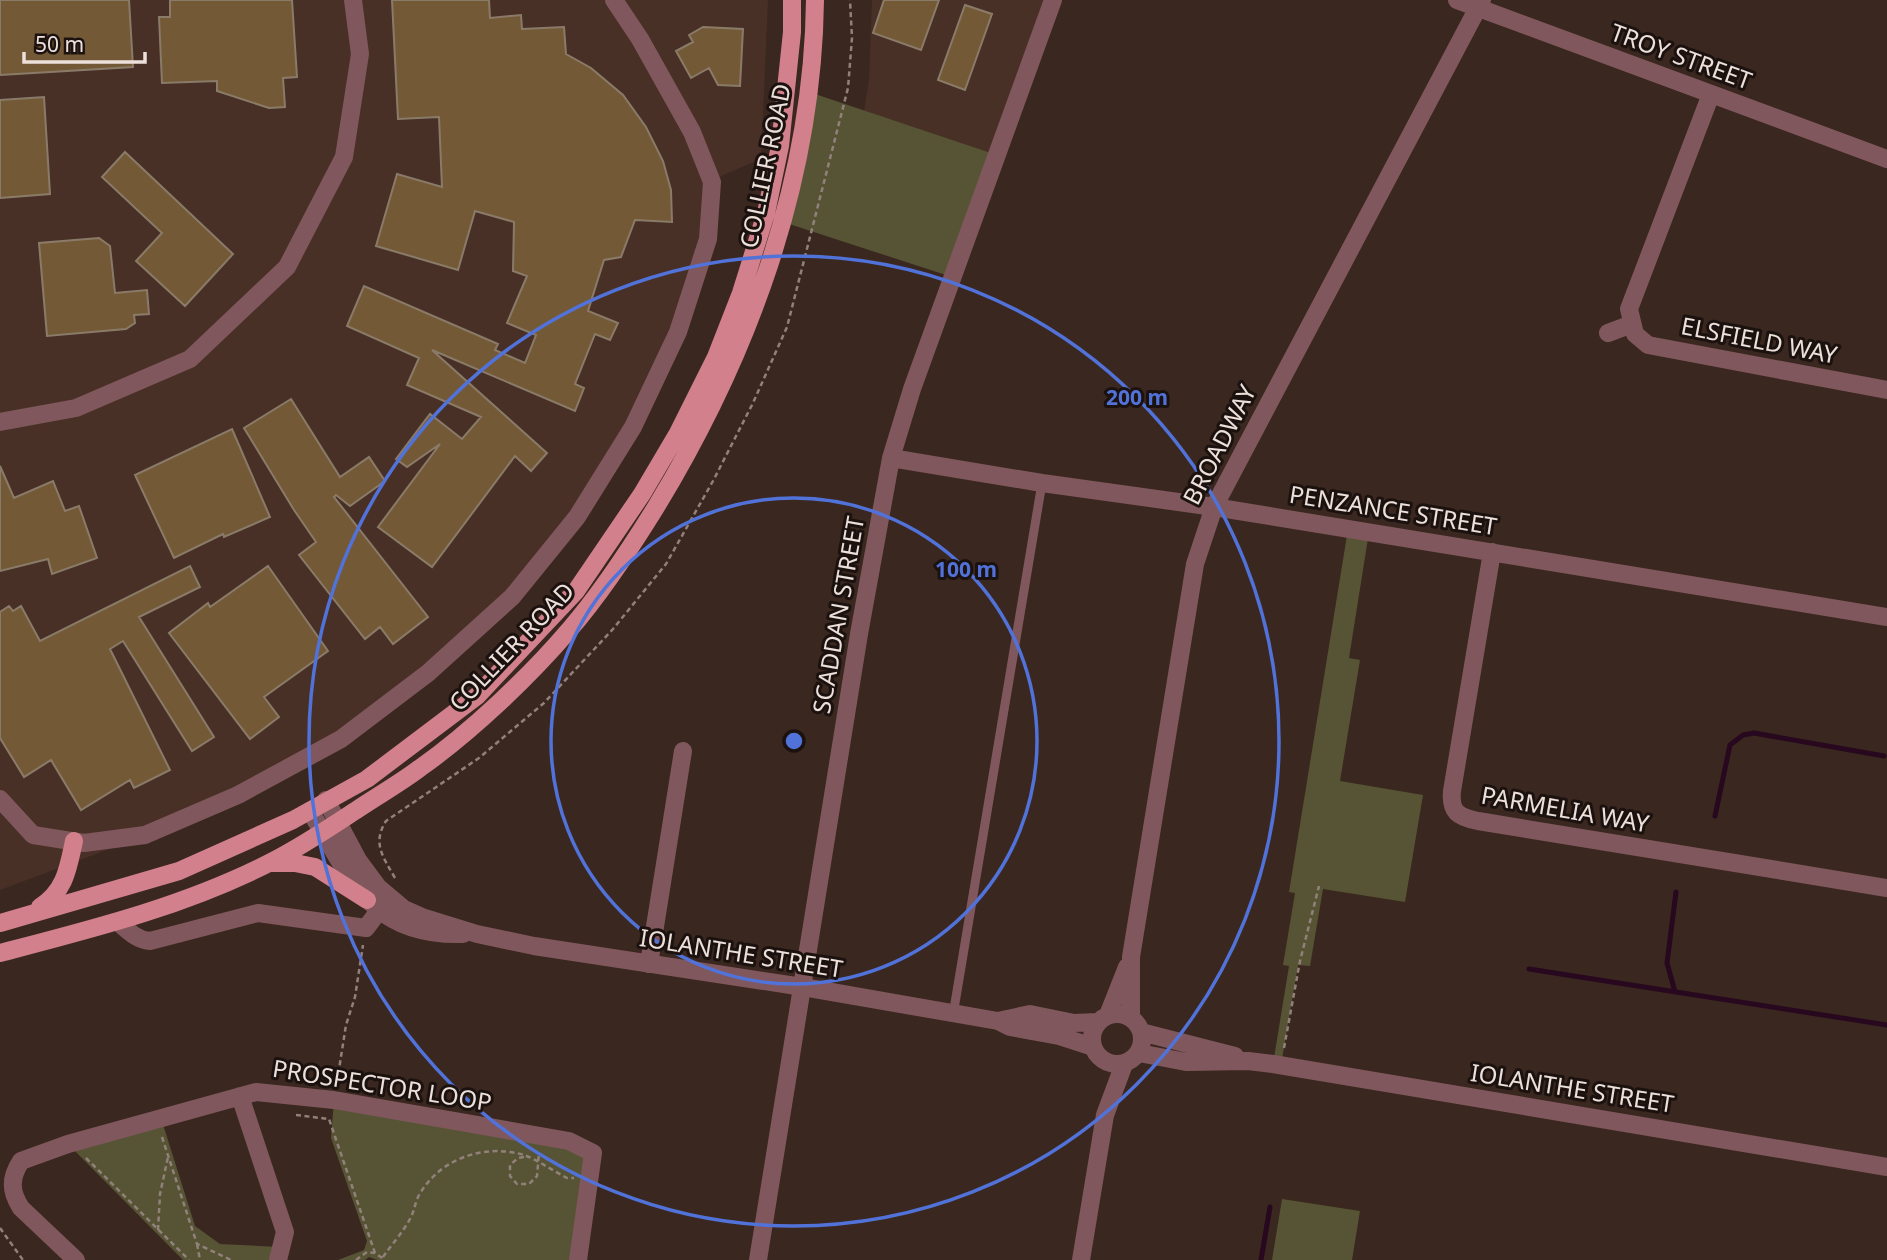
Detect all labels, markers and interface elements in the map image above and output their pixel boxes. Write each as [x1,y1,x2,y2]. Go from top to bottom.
street label: TROY STREET [1606,15,1757,97]
scale bar [24,21,145,65]
text: 50 m [35,30,84,58]
street label: COLLIER ROAD [731,80,798,251]
street label: ELSFIELD WAY [1678,308,1840,371]
street label: BROADWAY [1174,378,1263,510]
text: 200 m [1106,383,1168,411]
street label: PENZANCE STREET [1287,477,1500,542]
street label: SCADDAN STREET [804,513,871,716]
text: 100 m [935,555,997,583]
street label: COLLIER ROAD [441,574,581,718]
centre of rings [782,729,806,753]
street label: PARMELIA WAY [1479,778,1652,840]
street label: IOLANTHE STREET [637,920,846,985]
street label: PROSPECTOR LOOP [270,1051,494,1118]
street label: IOLANTHE STREET [1468,1055,1677,1120]

